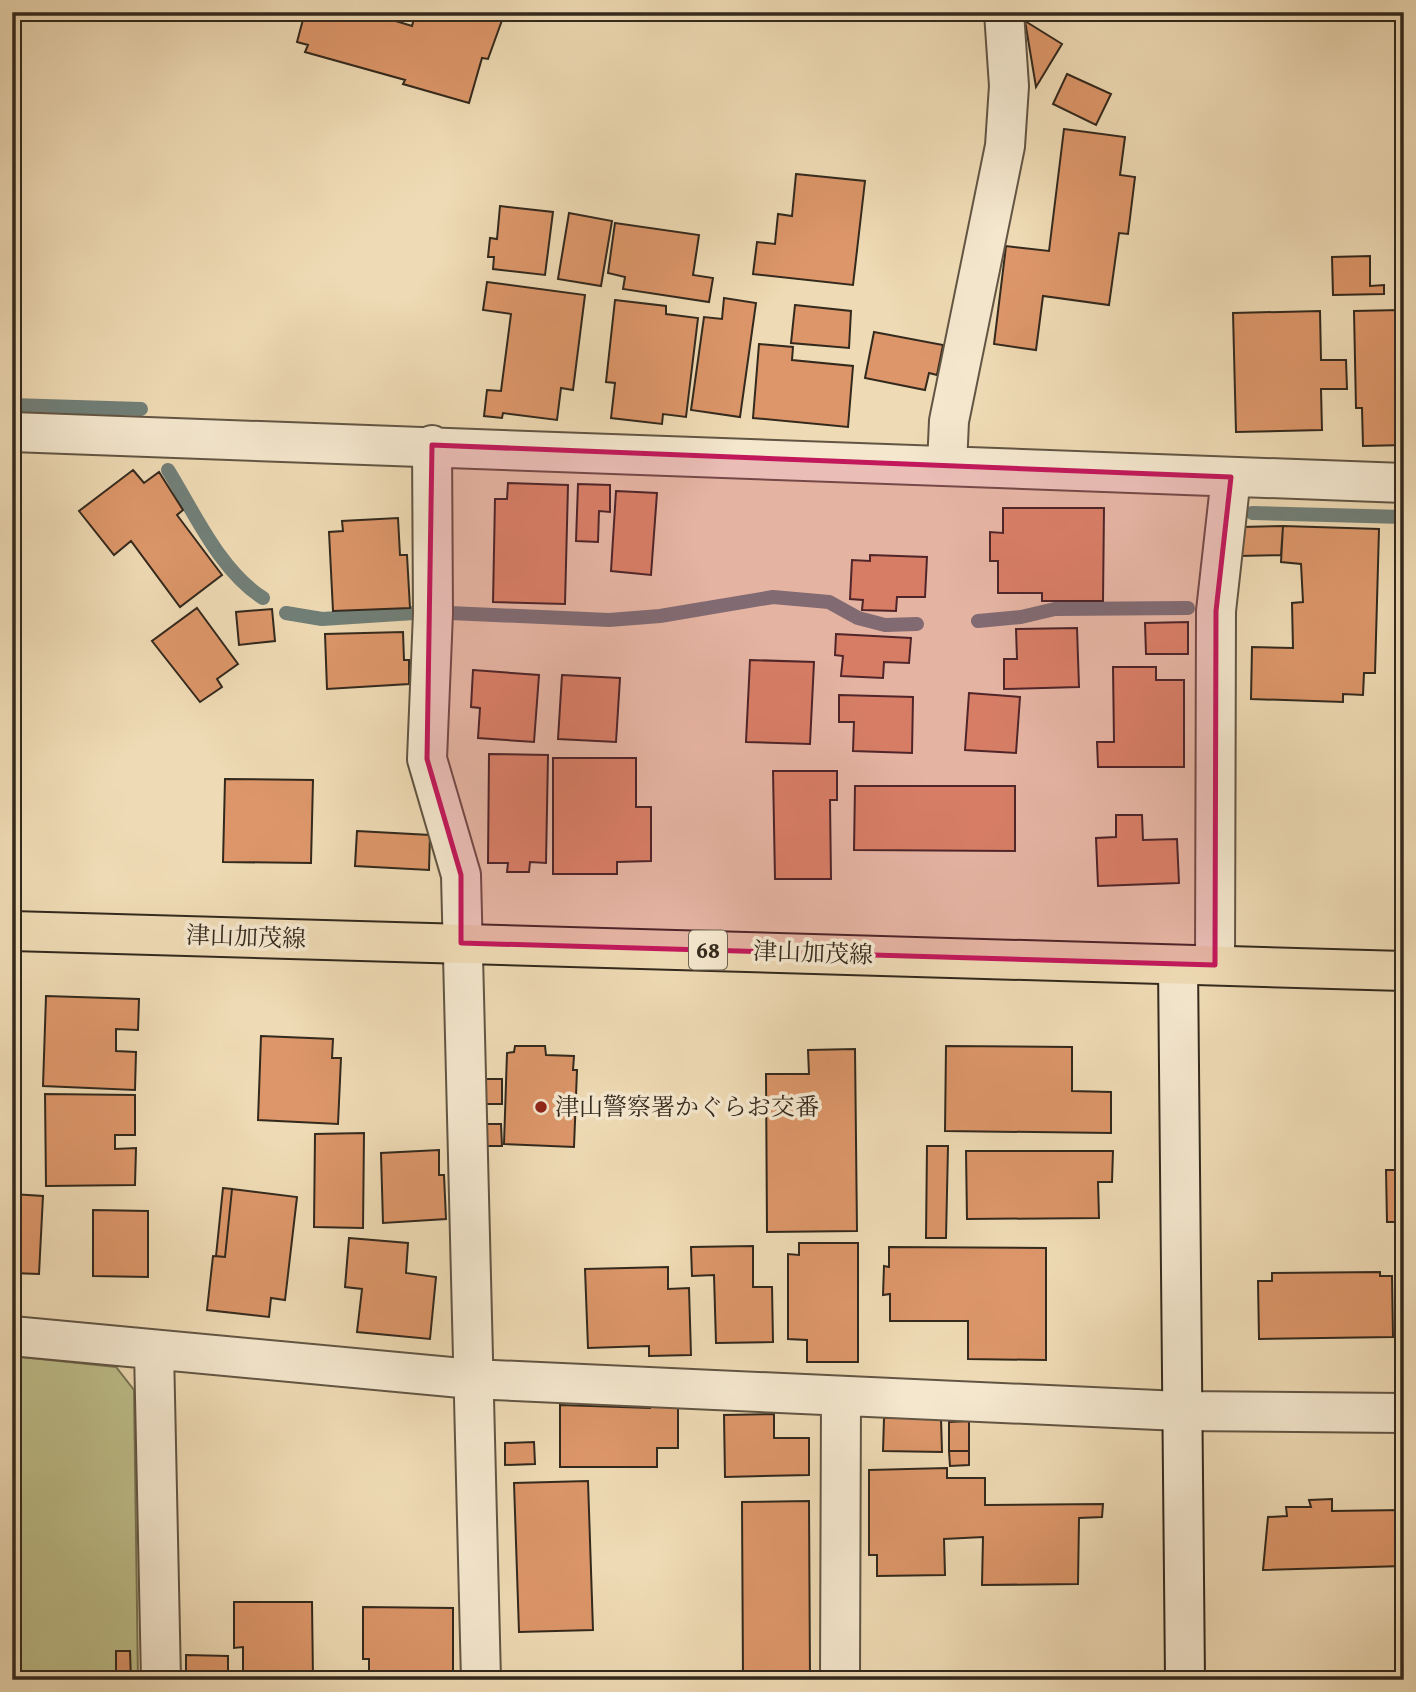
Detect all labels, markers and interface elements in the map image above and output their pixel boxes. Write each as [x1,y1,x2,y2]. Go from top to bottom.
street label: 津山加茂線 [185,917,307,956]
road number: 68 [689,931,727,970]
street label: 津山加茂線 [752,933,874,972]
place label: 津山警察署かぐらお交番 [555,1089,819,1124]
marker: 津山警察署かぐらお交番 [533,1099,549,1115]

